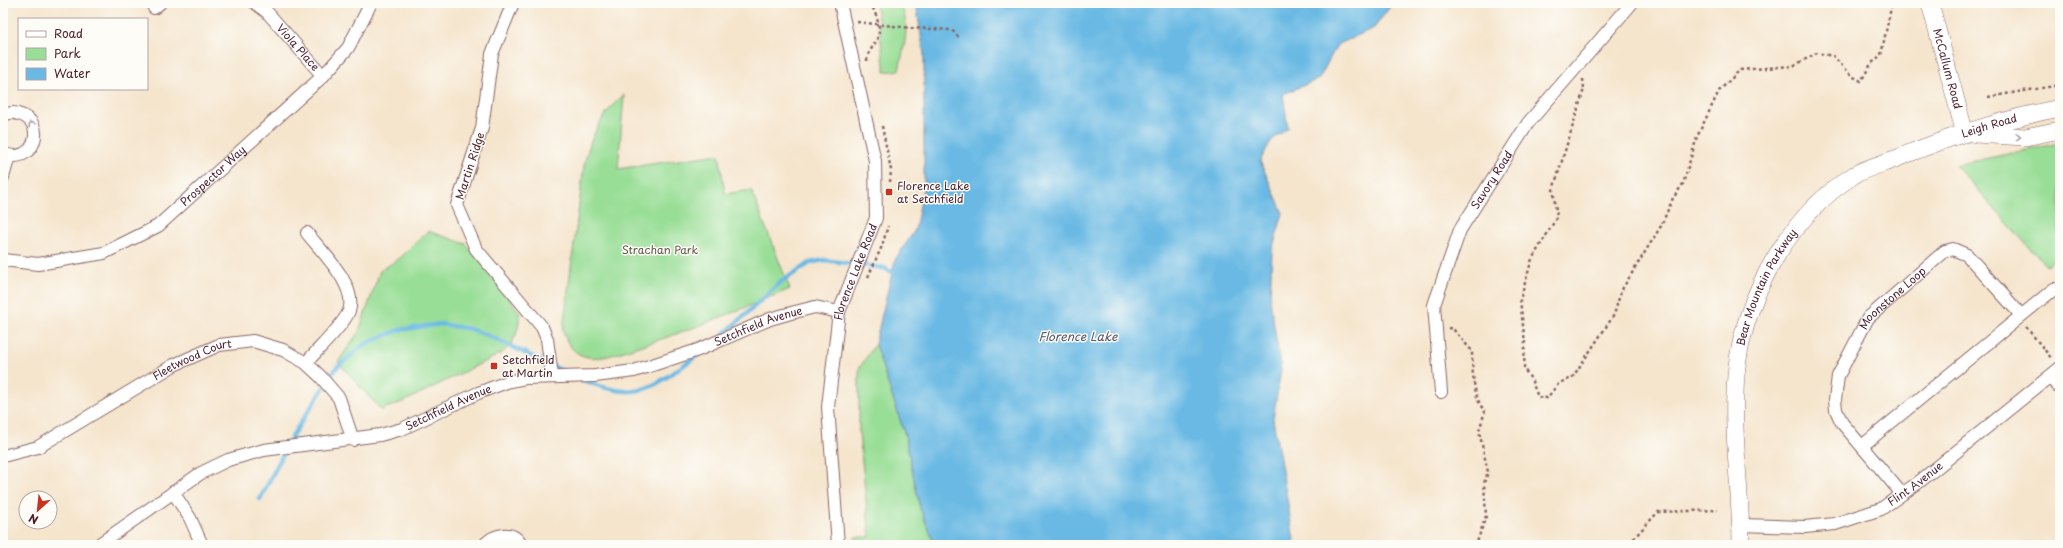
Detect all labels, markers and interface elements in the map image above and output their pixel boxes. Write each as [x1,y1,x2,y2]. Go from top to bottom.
legend [18,18,148,90]
street label: Viola Place [273,20,324,75]
text: Road [54,24,83,42]
street label: McCallum Road [1929,26,1967,111]
text: Park [54,44,81,62]
text: Water [54,64,91,82]
street label: Leigh Road [1959,109,2019,142]
one-way arrow [29,121,36,128]
street label: Martin Ridge [451,130,488,202]
one-way arrow [2015,132,2021,141]
street label: Prospector Way [176,141,249,210]
street label: Savory Road [1466,147,1516,212]
place label: Florence Lake at Setchfield [897,177,969,207]
marker: Florence Lake at Setchfield [884,187,894,197]
street label: Florence Lake Road [829,221,881,321]
street label: Bear Mountain Parkway [1732,225,1800,347]
park label: Strachan Park [622,241,699,258]
street label: Moonstone Loop [1854,262,1930,332]
street label: Setchfield Avenue [711,301,804,350]
water label: Florence Lake [1039,327,1118,345]
street label: Fleetwood Court [149,335,233,384]
place label: Setchfield at Martin [502,351,554,381]
marker: Setchfield at Martin [489,361,499,371]
street label: Setchfield Avenue [402,380,494,434]
street label: Flint Avenue [1884,457,1946,510]
north arrow [18,490,58,530]
text: N [25,510,41,529]

